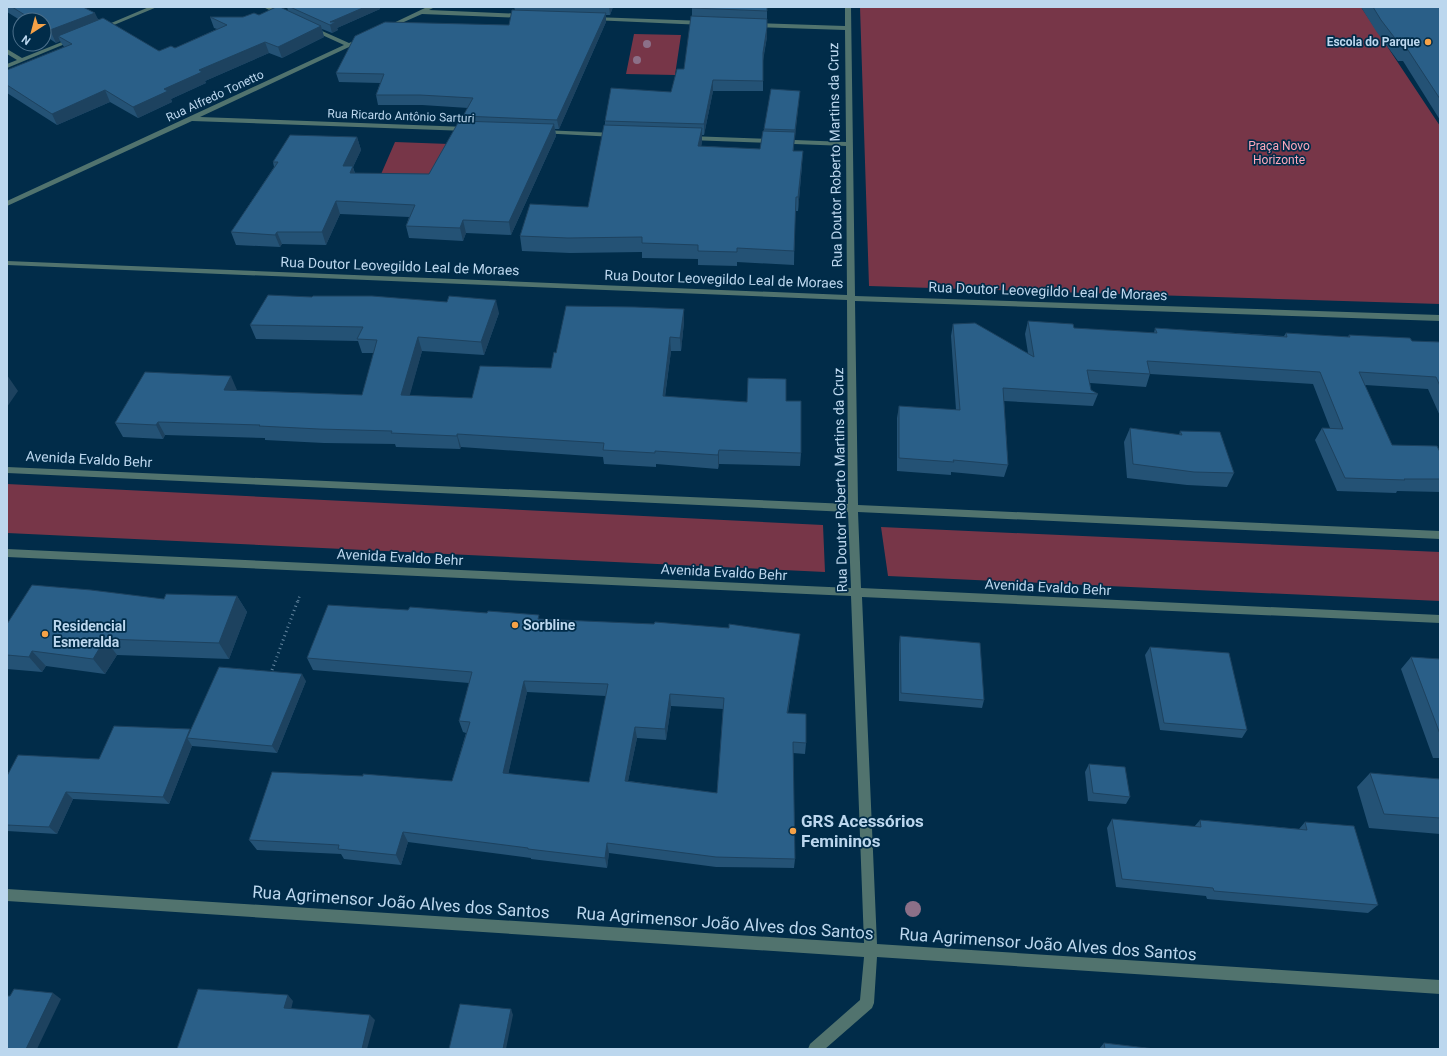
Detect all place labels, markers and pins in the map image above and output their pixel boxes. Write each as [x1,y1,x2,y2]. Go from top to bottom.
place label: Escola do Parque [1327,35,1421,49]
marker: Escola do Parque [1423,37,1433,47]
place label: Sorbline [523,617,576,633]
place label: Residencial Esmeralda [53,618,126,650]
marker: Sorbline [510,620,520,630]
marker: Residencial Esmeralda [40,629,50,639]
place label: GRS Acessórios Femininos [801,811,924,851]
marker: GRS Acessórios Femininos [788,826,798,836]

